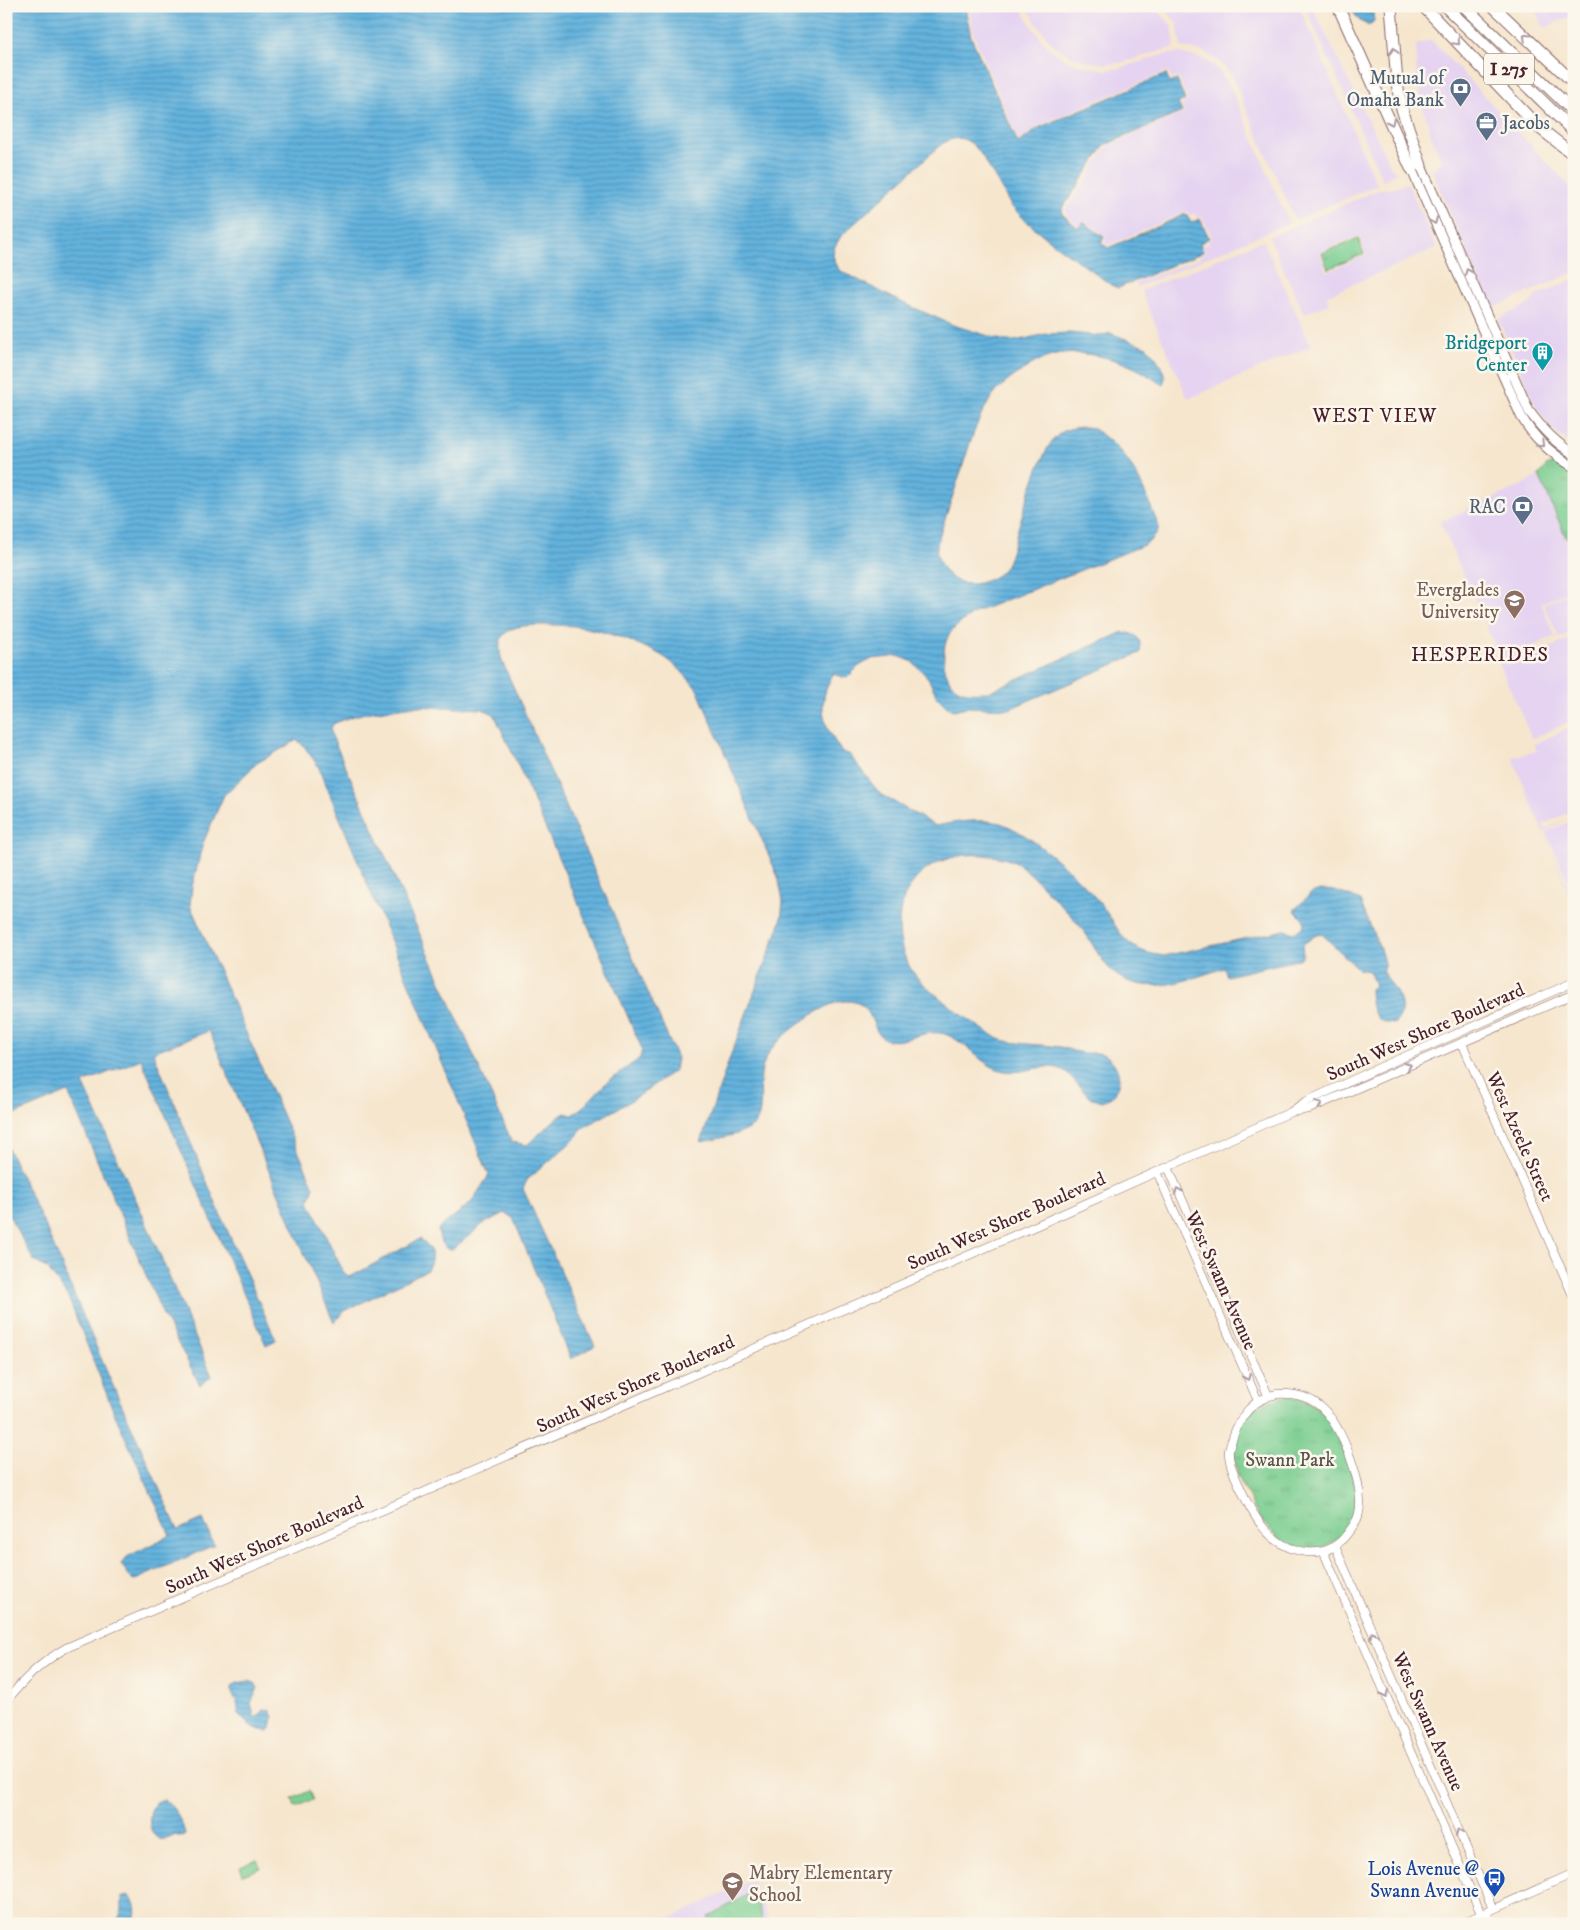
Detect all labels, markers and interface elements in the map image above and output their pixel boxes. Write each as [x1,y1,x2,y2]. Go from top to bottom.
one-way arrow [1523,34,1532,43]
one-way arrow [1451,36,1460,45]
one-way arrow [1389,47,1400,55]
road number: I 275 [1484,54,1534,85]
place label: Mutual of Omaha Bank [1347,67,1447,112]
bank icon: Mutual of Omaha Bank [1448,76,1472,107]
office icon: Jacobs [1474,110,1498,141]
place label: Jacobs [1500,112,1550,135]
one-way arrow [1384,117,1395,126]
one-way arrow [1428,216,1439,225]
one-way arrow [1463,268,1474,277]
place label: Bridgeport Center [1445,332,1527,377]
building icon: Bridgeport Center [1531,341,1555,372]
district label: WEST VIEW [1312,404,1437,429]
one-way arrow [1536,438,1545,447]
bank icon: RAC [1510,494,1534,525]
place label: RAC [1469,496,1506,519]
place label: Everglades University [1416,579,1500,624]
school or university icon: Everglades University [1503,588,1527,619]
district label: HESPERIDES [1411,643,1549,668]
street label: South West Shore Boulevard [1323,978,1529,1086]
one-way arrow [1403,1062,1412,1073]
street label: West Azeele Street [1480,1067,1558,1205]
one-way arrow [1314,1100,1323,1111]
street label: South West Shore Boulevard [904,1167,1110,1275]
one-way arrow [1174,1187,1185,1196]
street label: West Swann Avenue [1179,1207,1262,1354]
street label: South West Shore Boulevard [533,1330,739,1438]
one-way arrow [1240,1372,1251,1381]
park label: Swann Park [1245,1449,1335,1472]
street label: South West Shore Boulevard [162,1491,368,1599]
one-way arrow [1369,1631,1380,1640]
street label: West Swann Avenue [1386,1648,1469,1795]
one-way arrow [1379,1689,1389,1697]
one-way arrow [1455,1828,1466,1837]
place label: Lois Avenue @ Swann Avenue [1367,1858,1479,1903]
place label: Mabry Elementary School [749,1862,894,1907]
bus stop icon: Lois Avenue @ Swann Avenue [1483,1867,1507,1898]
school or university icon: Mabry Elementary School [721,1871,745,1902]

